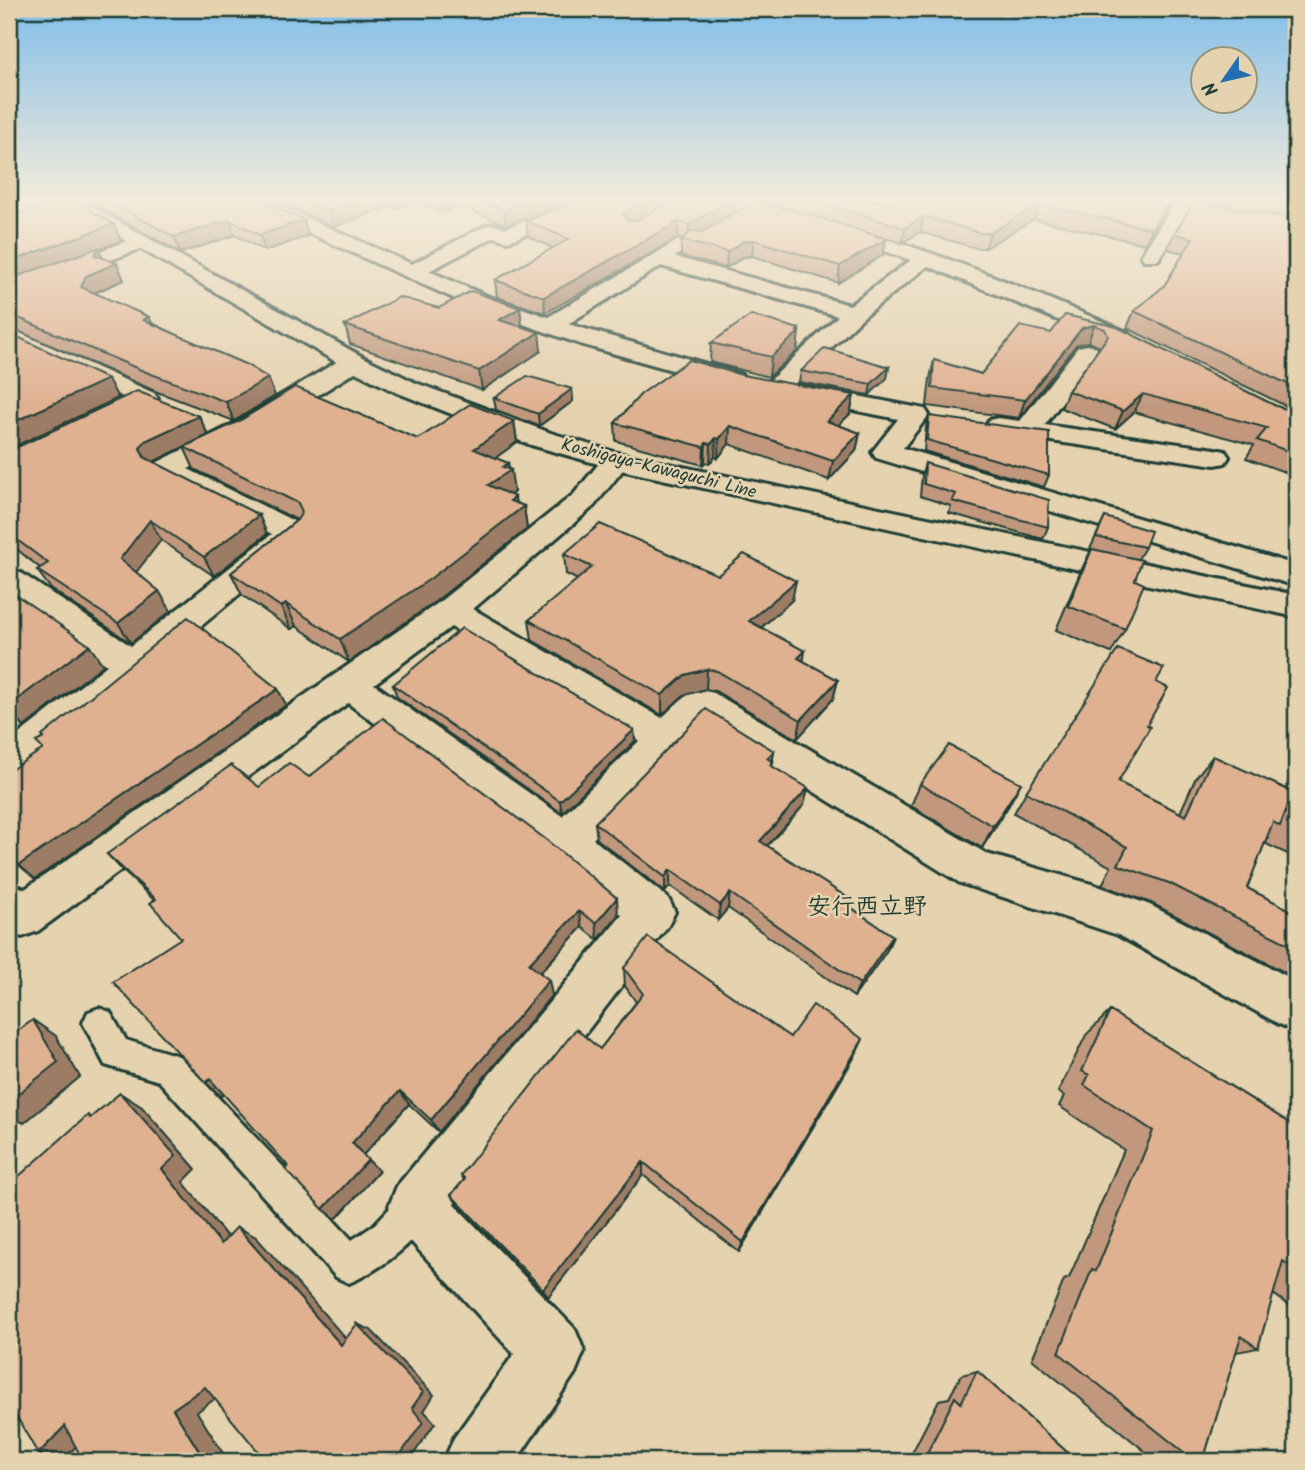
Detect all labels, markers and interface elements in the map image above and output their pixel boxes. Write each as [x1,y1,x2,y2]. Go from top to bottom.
north arrow [1190,46,1260,116]
text: N [1196,75,1227,102]
street label: Koshigaya-Kawaguchi Line [558,431,759,508]
district label: 安行西立野 [807,888,927,927]

